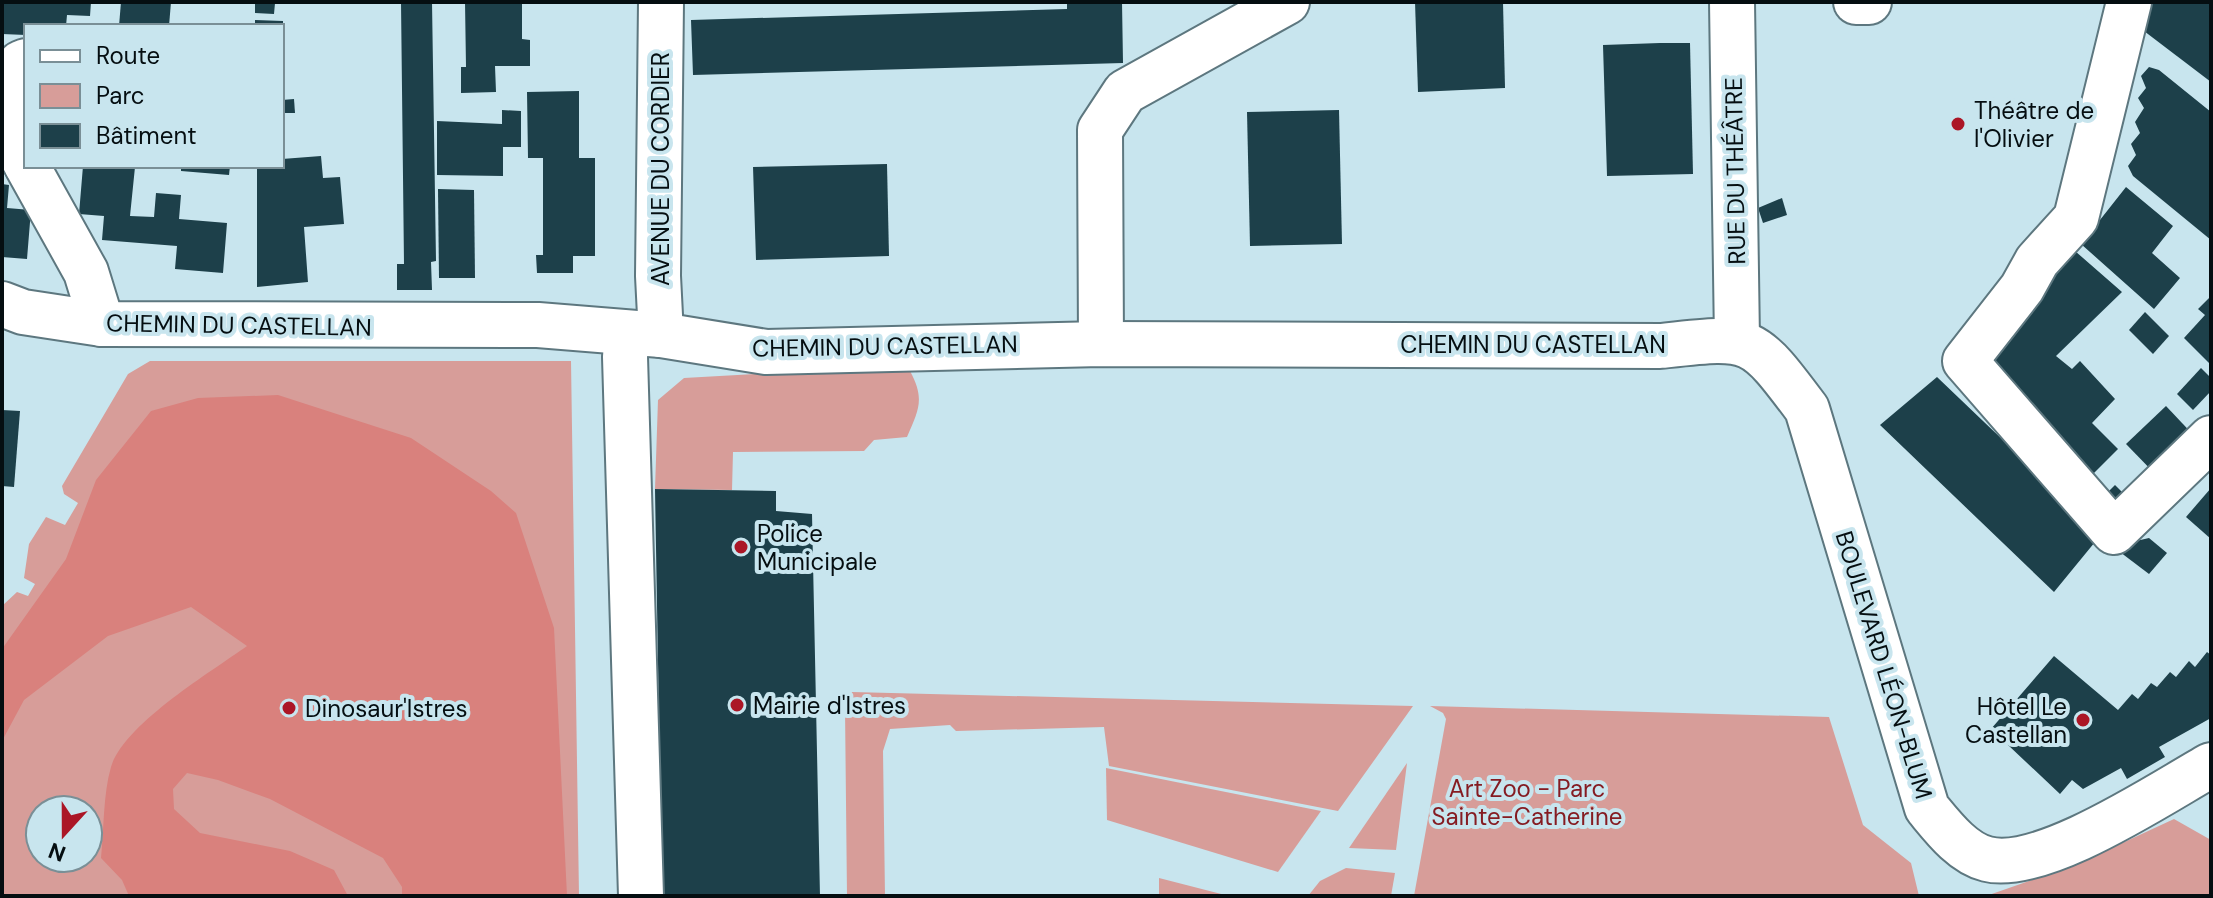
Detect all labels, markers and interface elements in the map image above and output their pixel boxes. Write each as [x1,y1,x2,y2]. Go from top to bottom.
legend [24,24,284,168]
text: Route [96,40,160,71]
street label: AVENUE DU CORDIER [645,52,676,286]
street label: RUE DU THÉÂTRE [1718,77,1752,265]
text: Parc [96,80,145,111]
place label: Théâtre de l'Olivier [1974,95,2094,154]
marker: Théâtre de l'Olivier [1949,115,1967,133]
text: Bâtiment [96,120,197,151]
street label: CHEMIN DU CASTELLAN [106,307,372,343]
street label: CHEMIN DU CASTELLAN [752,328,1018,364]
street label: CHEMIN DU CASTELLAN [1400,329,1666,360]
place label: Police Municipale [757,518,877,577]
street label: BOULEVARD LÉON-BLUM [1828,527,1940,803]
marker: Police Municipale [732,538,750,556]
place label: Mairie d'Istres [753,690,906,721]
place label: Hôtel Le Castellan [1965,691,2067,750]
place label: Dinosaur'Istres [305,693,467,724]
marker: Mairie d'Istres [728,696,746,714]
marker: Dinosaur'Istres [280,699,298,717]
marker: Hôtel Le Castellan [2074,711,2092,729]
park label: Art Zoo - Parc Sainte-Catherine [1431,773,1623,832]
north arrow [24,794,104,874]
text: N [44,836,70,869]

